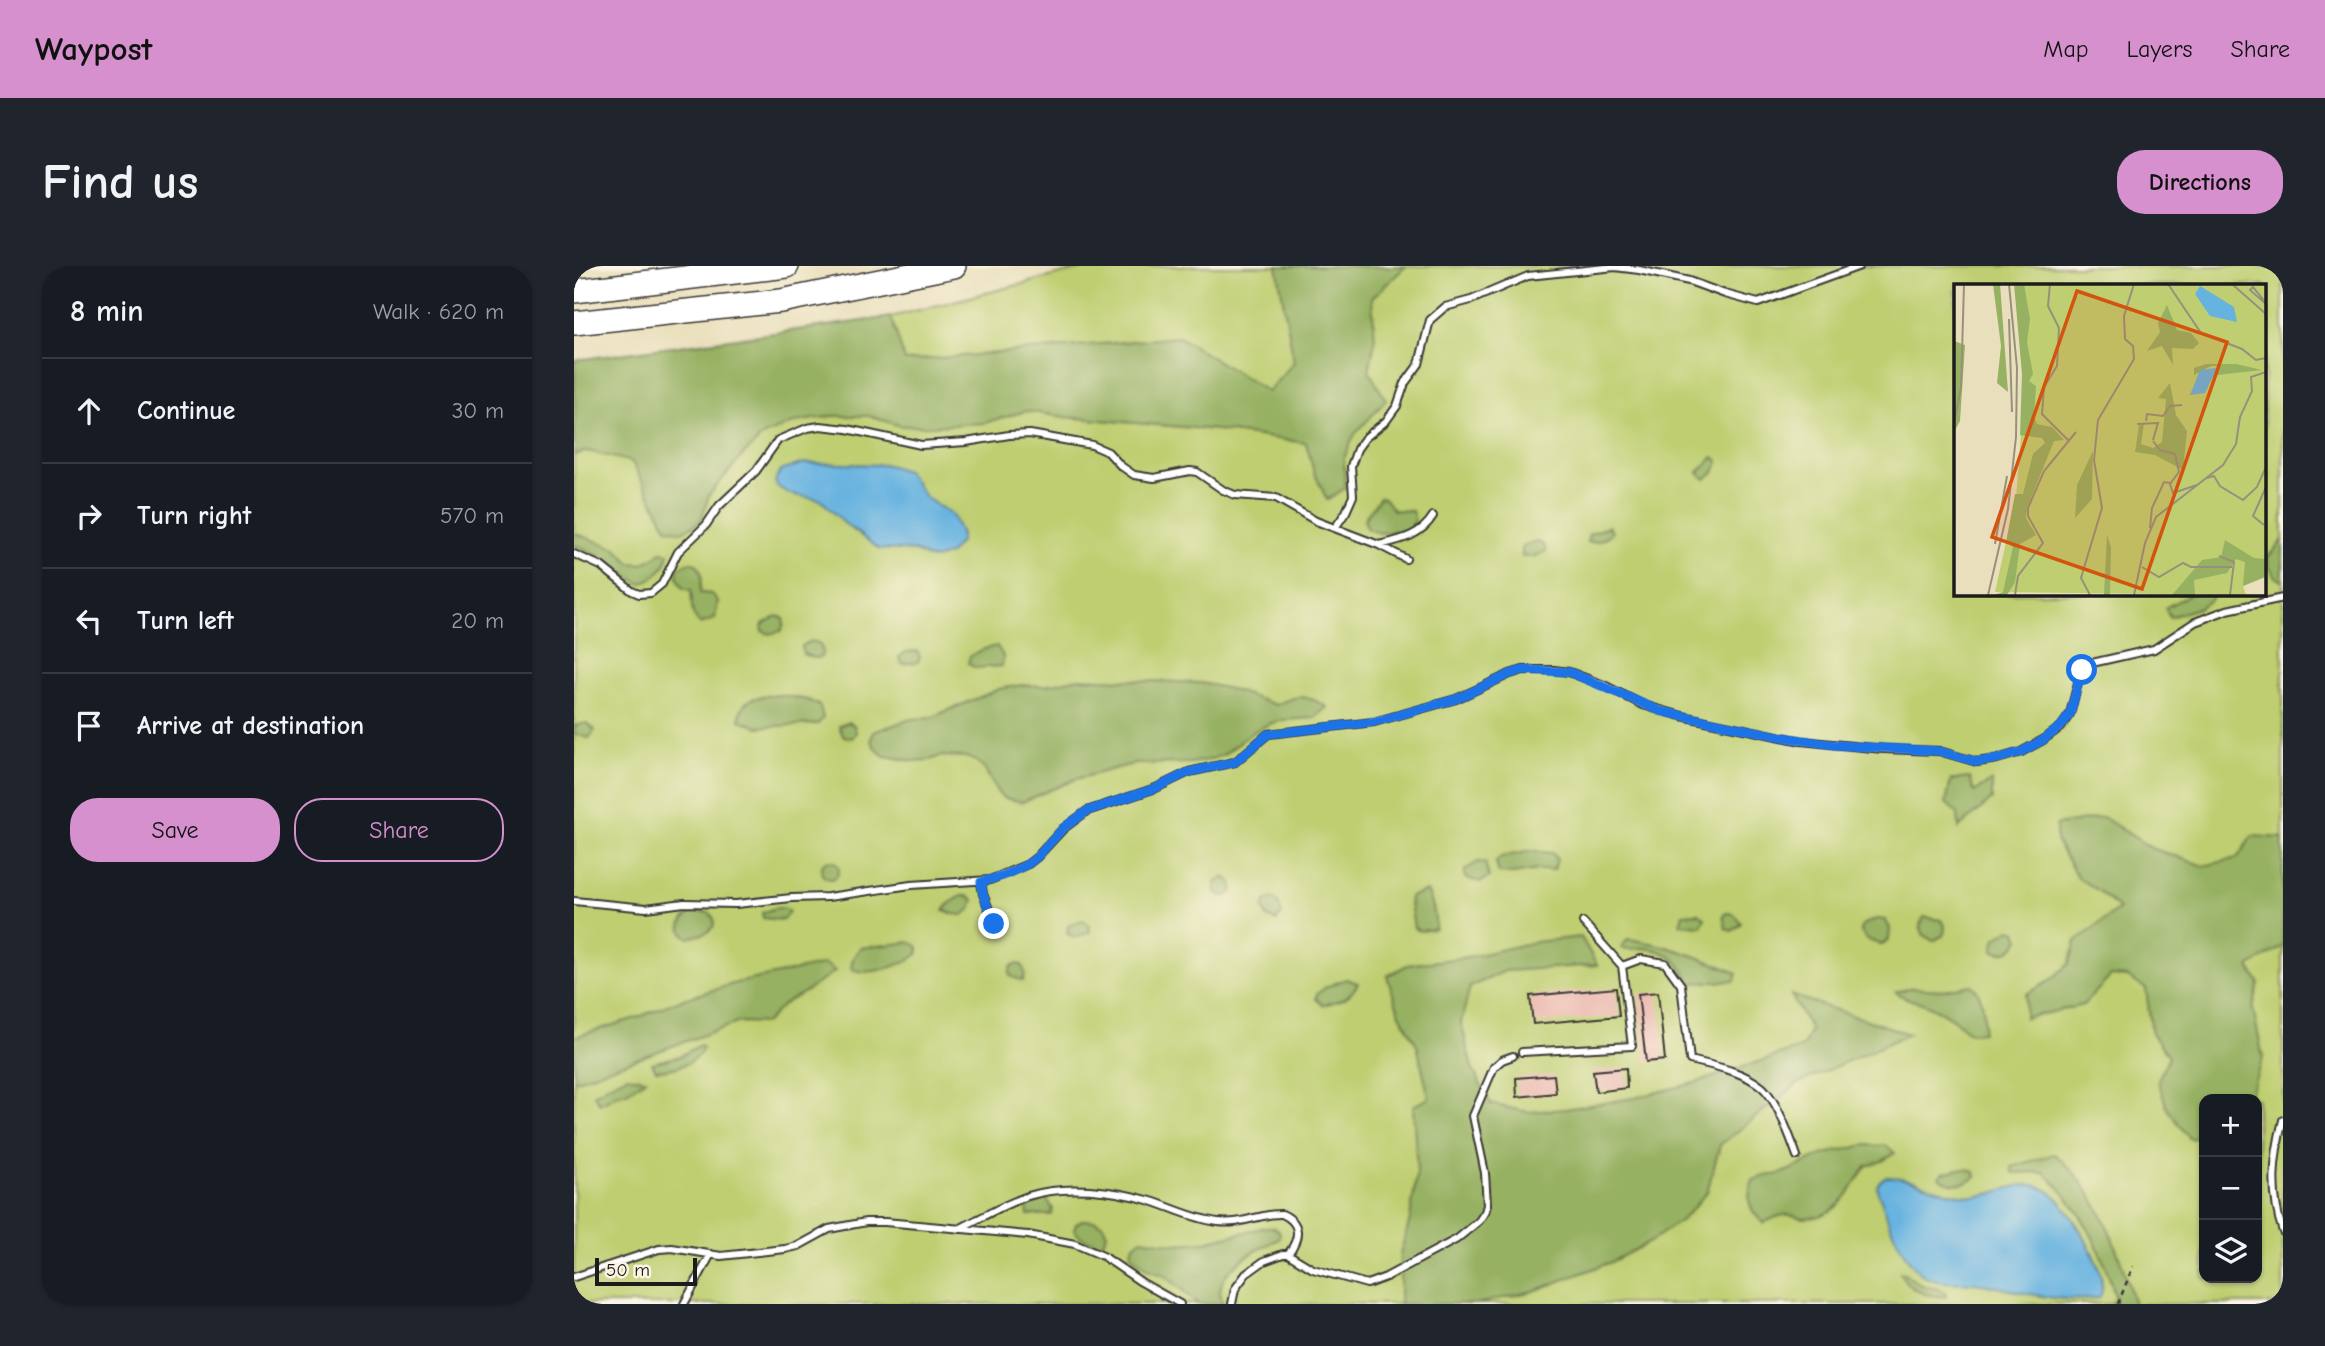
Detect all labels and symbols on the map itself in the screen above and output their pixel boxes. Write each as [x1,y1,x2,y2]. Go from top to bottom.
inset map [1954,284,2266,595]
route start [2066,654,2097,685]
route end [978,908,1009,939]
scale bar [595,1255,696,1287]

